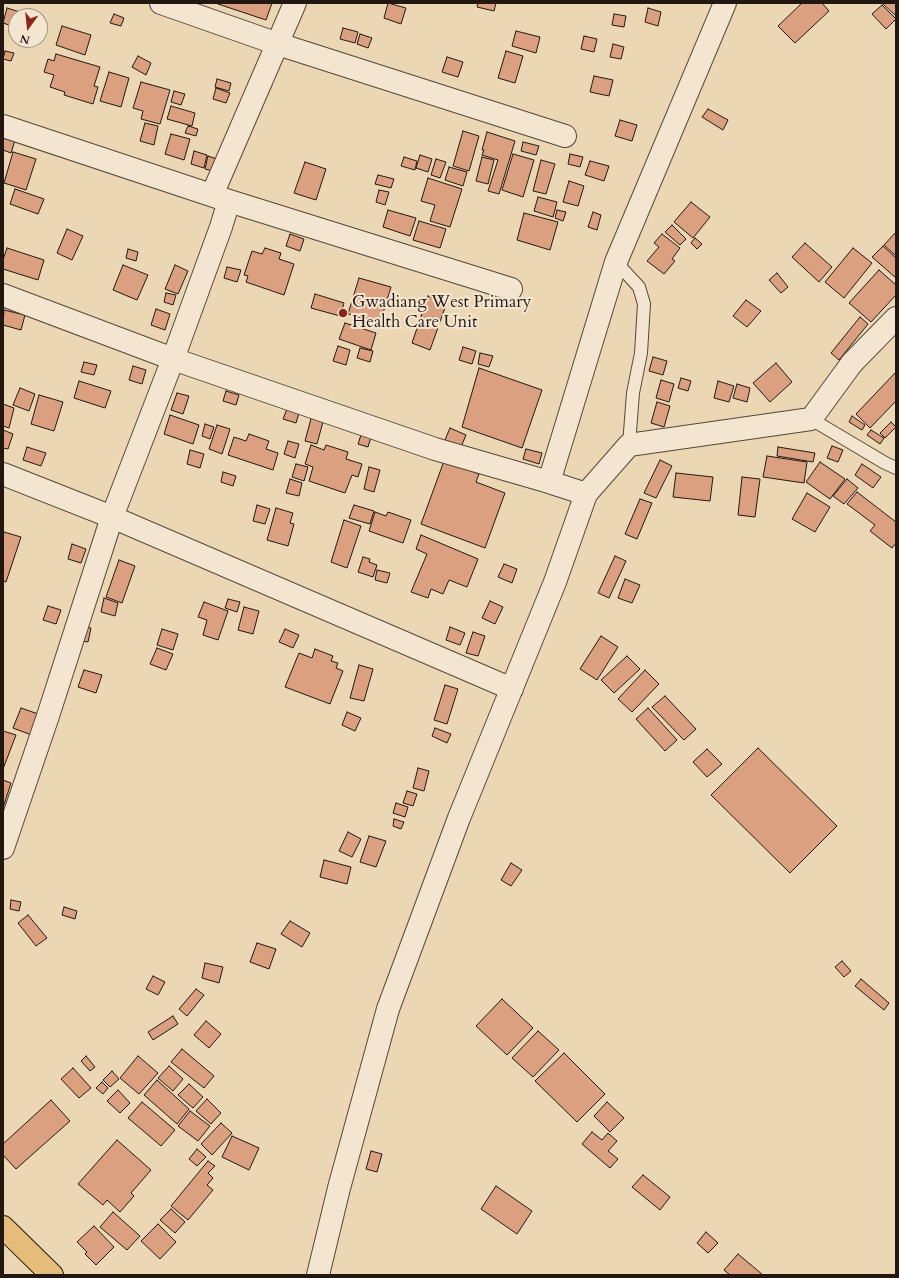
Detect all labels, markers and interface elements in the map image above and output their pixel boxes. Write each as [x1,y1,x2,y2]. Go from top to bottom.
north arrow [8,8,48,48]
text: N [18,31,32,48]
place label: Gwadiang West Primary Health Care Unit [352,293,531,333]
marker: Gwadiang West Primary Health Care Unit [337,307,349,319]

